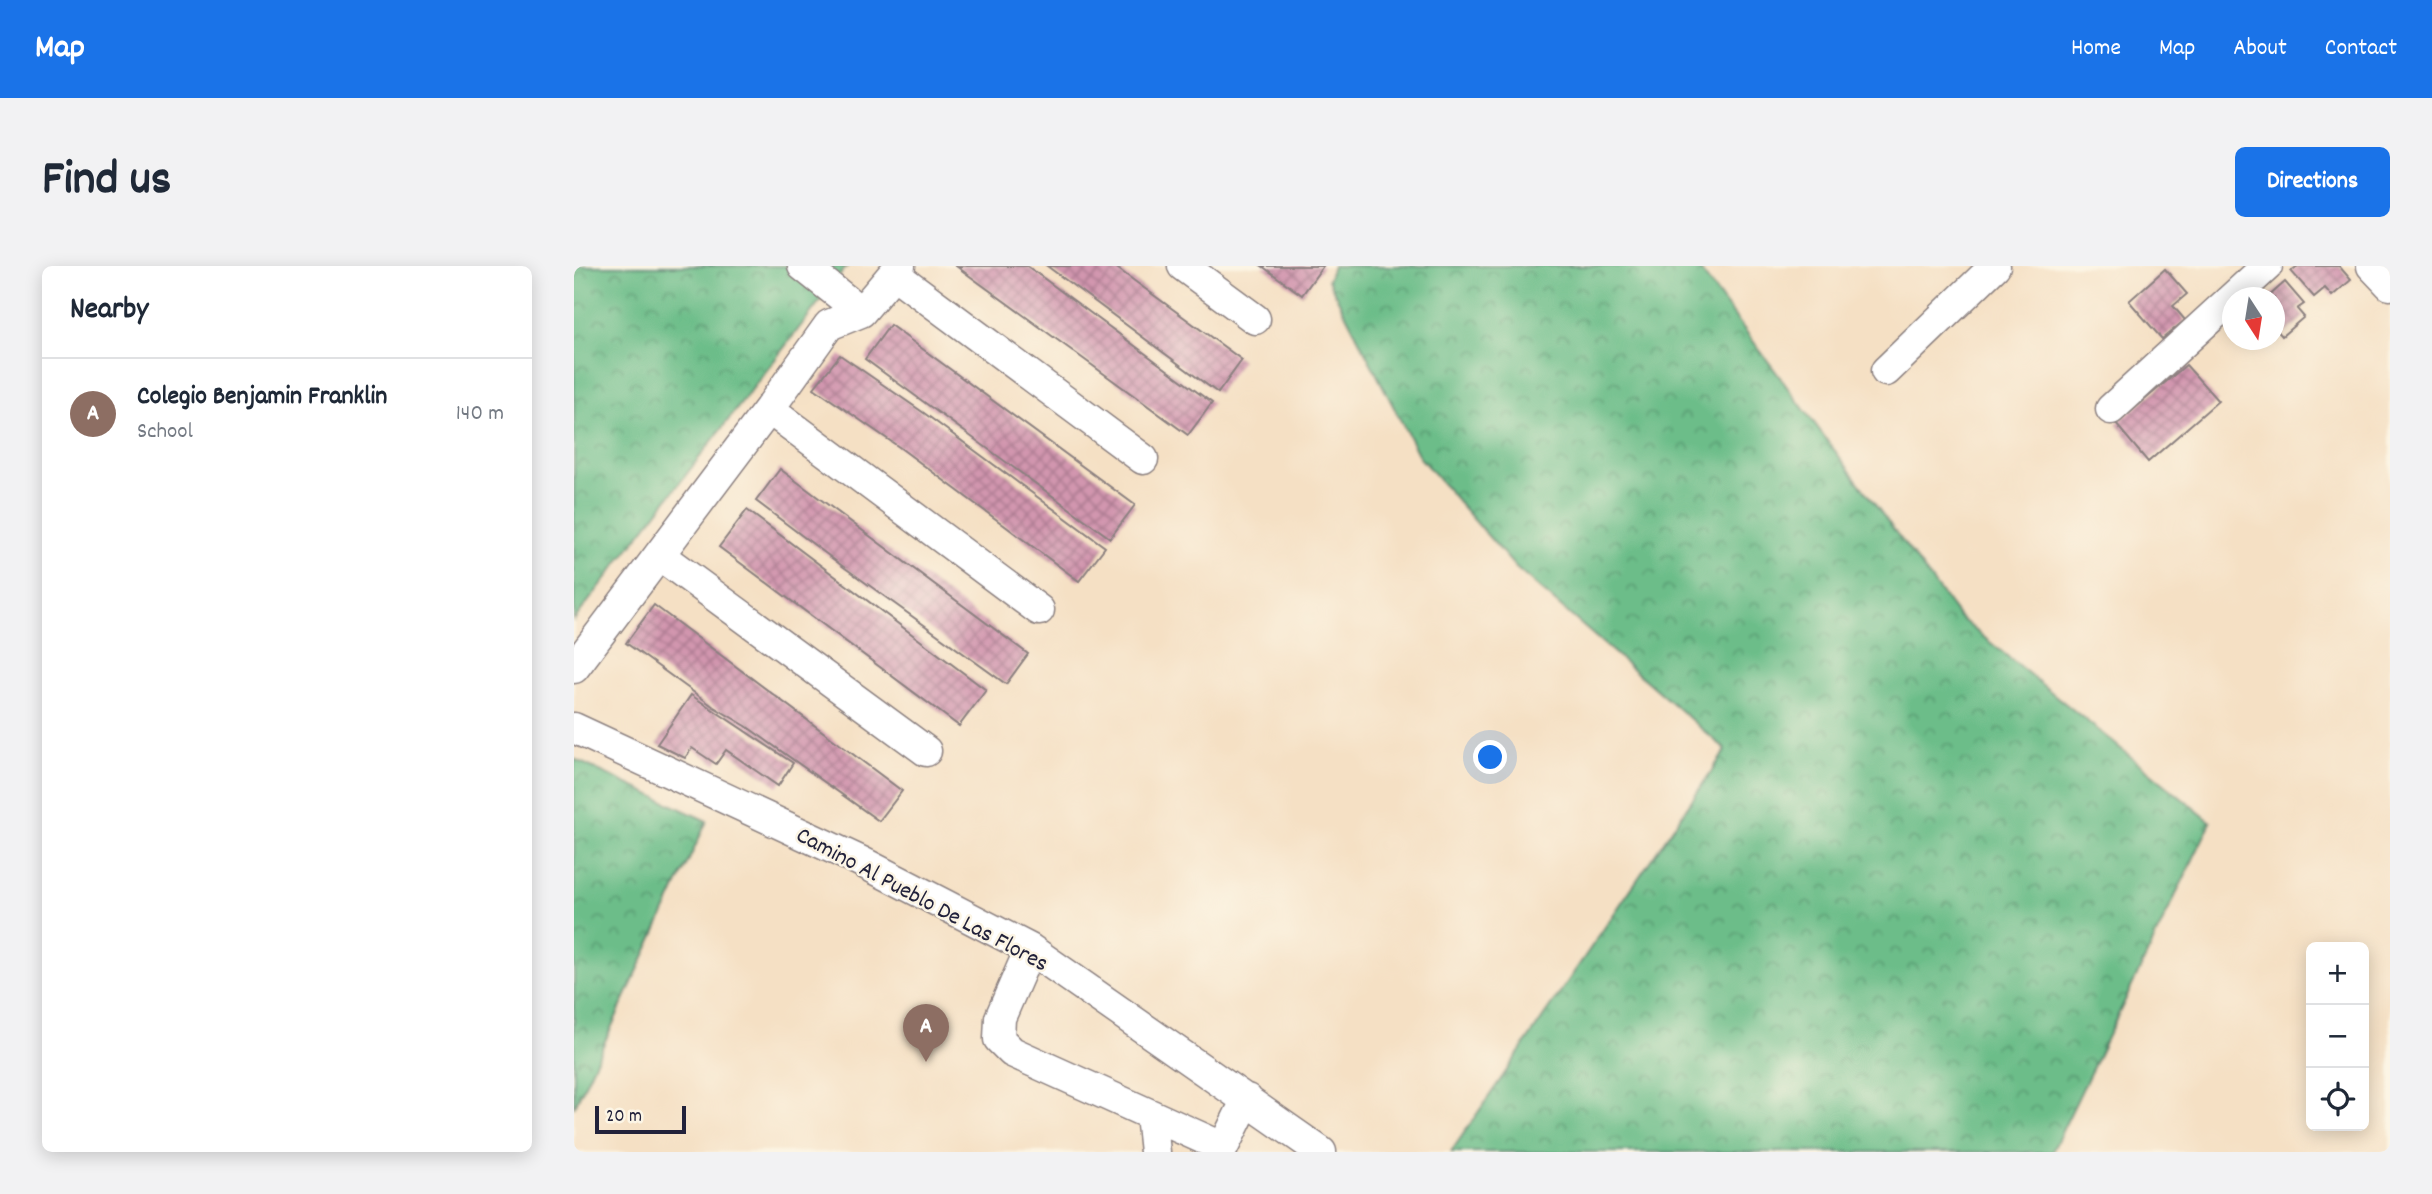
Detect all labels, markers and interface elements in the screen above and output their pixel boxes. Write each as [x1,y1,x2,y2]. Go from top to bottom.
text: Map [35,26,85,73]
text: Home [2071,32,2121,66]
text: Map [2159,32,2195,66]
text: About [2233,32,2287,66]
text: Contact [2325,32,2397,66]
text: Find us [42,147,171,217]
button: Directions [2235,147,2390,217]
north arrow [2222,287,2285,350]
text: Nearby [70,290,148,333]
text: Colegio Benjamin Franklin [137,379,387,416]
text: A [87,398,99,431]
text: 140 m [456,398,504,431]
text: School [137,416,193,449]
your location [1473,740,1507,774]
street label: Camino Al Pueblo De Las Flores [789,820,1054,982]
map controls [2306,942,2369,1131]
button: + [2306,942,2369,1005]
pin: A [903,1004,949,1062]
button: − [2306,1005,2369,1068]
button: locate [2306,1068,2369,1131]
scale bar [595,1103,686,1135]
text: 20 m [606,1104,642,1131]

